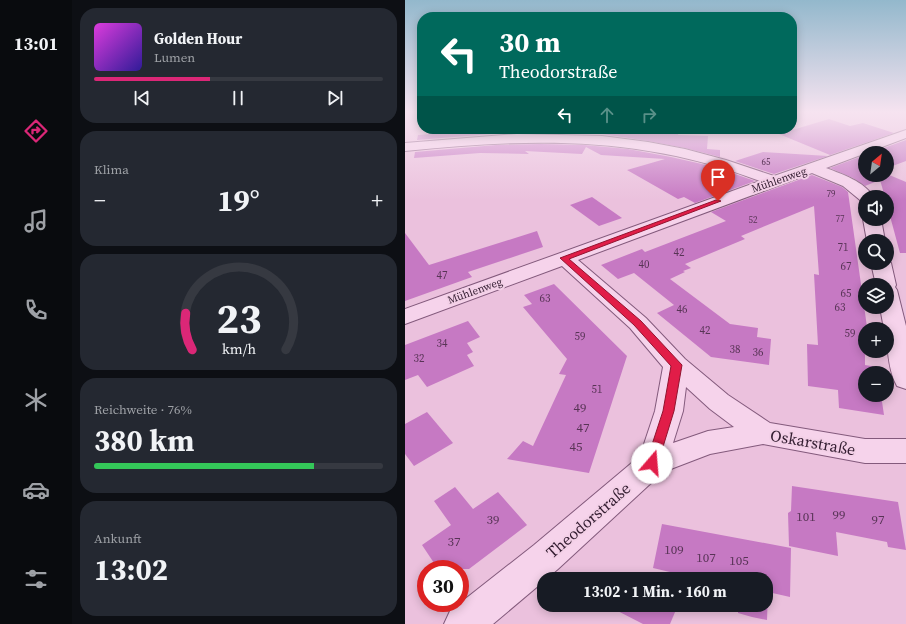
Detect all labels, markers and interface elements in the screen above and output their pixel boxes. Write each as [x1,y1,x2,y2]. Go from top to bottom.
text: 30 m [499,23,561,61]
text: Golden Hour [154,28,242,49]
icon: left [433,28,485,80]
text: 13:01 [14,31,58,56]
text: Lumen [154,49,195,66]
text: Theodorstraße [499,59,617,84]
icon: previous [131,87,153,109]
icon: pause [227,87,249,109]
icon: next [324,87,346,109]
icon: left [554,104,576,126]
icon: ahead [596,104,618,126]
icon: right [638,104,660,126]
icon: directions [22,117,50,145]
north arrow [858,146,894,182]
map controls [858,146,894,402]
house number: 65 [761,156,771,168]
pin [701,160,735,201]
text: Klima [94,161,129,178]
street label: Mühlenweg [749,163,809,196]
icon: arrive [707,166,729,188]
text: 19° [217,180,260,221]
text: − [94,185,106,215]
text: + [371,185,383,215]
house number: 79 [826,188,836,200]
button: sound [858,190,894,226]
icon: music [22,207,50,235]
house number: 77 [835,213,845,225]
house number: 52 [748,214,758,226]
button: search [858,234,894,270]
house number: 71 [838,240,849,255]
house number: 42 [674,245,685,260]
house number: 40 [639,257,650,272]
house number: 67 [841,259,852,274]
house number: 47 [437,268,448,283]
street label: Mühlenweg [445,274,505,308]
button: layers [858,278,894,314]
house number: 65 [841,286,852,301]
text: 23 [216,290,261,347]
house number: 63 [540,291,551,306]
icon: phone [22,296,50,324]
house number: 63 [835,300,846,315]
house number: 46 [677,302,688,317]
button: + [858,322,894,358]
house number: 42 [700,323,711,338]
house number: 59 [845,326,856,341]
house number: 59 [575,329,586,344]
house number: 34 [437,336,448,351]
text: km/h [222,339,256,359]
house number: 38 [730,342,741,357]
house number: 36 [753,345,764,360]
house number: 32 [414,351,425,366]
button: − [858,366,894,402]
house number: 51 [592,382,603,397]
icon: climate [22,386,50,414]
house number: 49 [574,399,587,416]
text: Reichweite · 76% [94,401,192,418]
house number: 47 [577,419,590,436]
text: 380 km [94,420,194,461]
street label: Oskarstraße [769,424,857,460]
house number: 45 [570,438,583,455]
position arrow [631,442,673,484]
icon: car [22,476,50,504]
street label: Theodorstraße [541,477,635,563]
house number: 99 [833,506,846,523]
house number: 101 [796,508,816,525]
house number: 39 [487,511,500,528]
house number: 97 [872,511,885,528]
text: Ankunft [94,530,141,547]
house number: 37 [448,533,461,550]
house number: 109 [664,541,684,558]
text: 13:02 [94,549,168,590]
house number: 107 [696,549,716,566]
house number: 105 [729,552,749,569]
speed limit sign: 30 [417,560,469,612]
icon: filters [22,565,50,593]
text: 13:02 · 1 Min. · 160 m [583,581,727,602]

